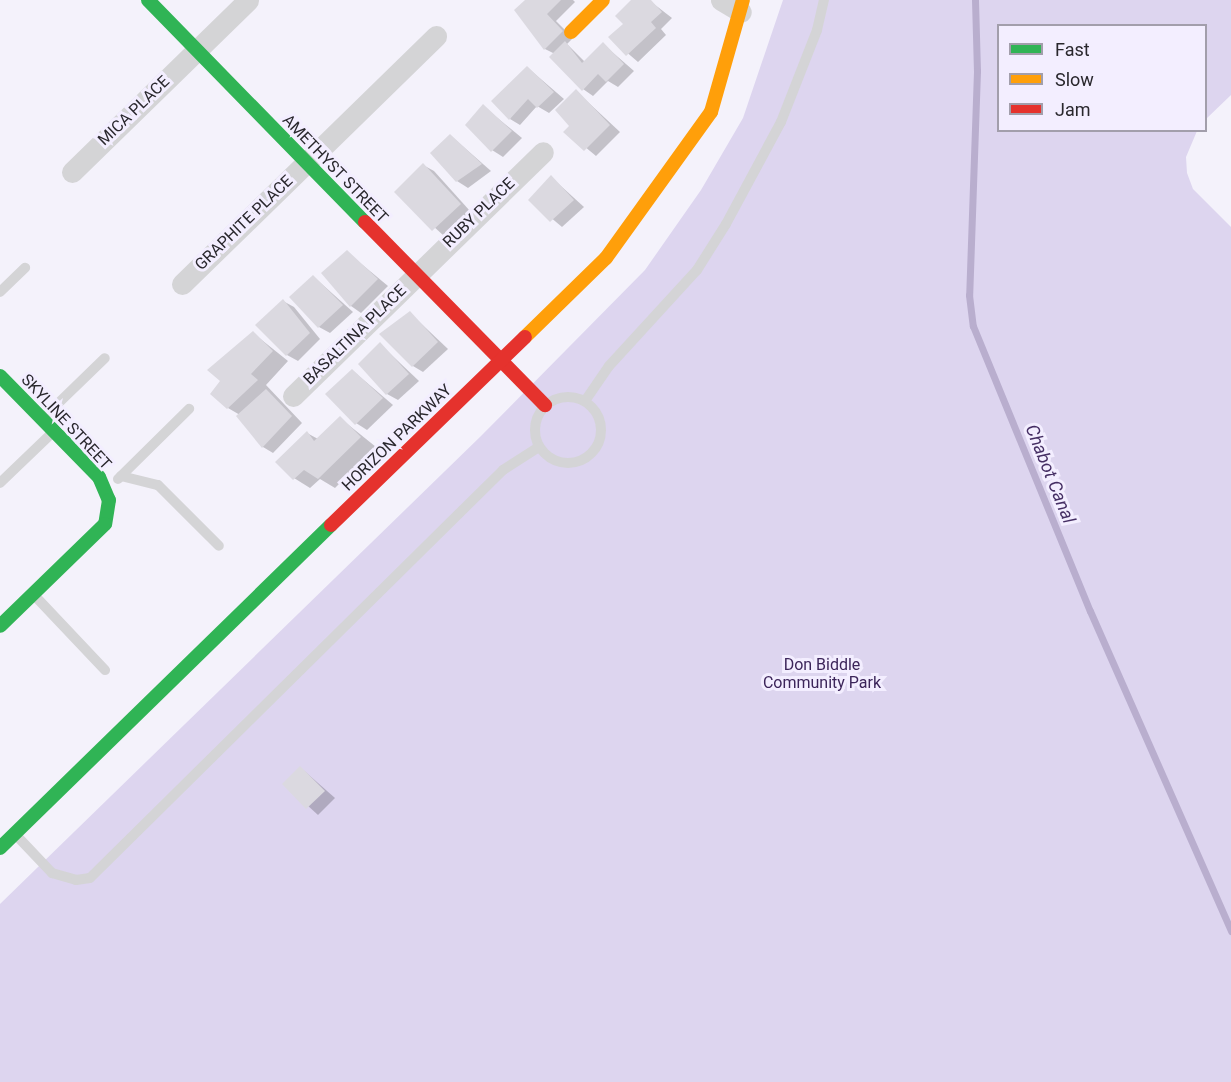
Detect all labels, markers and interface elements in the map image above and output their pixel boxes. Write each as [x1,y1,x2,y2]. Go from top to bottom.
legend [997,24,1207,132]
text: Fast [1055,39,1090,60]
text: Slow [1055,69,1094,90]
street label: MICA PLACE [94,72,174,150]
text: Jam [1055,99,1091,120]
street label: AMETHYST STREET [278,111,392,227]
street label: GRAPHITE PLACE [191,172,297,274]
street label: RUBY PLACE [439,174,519,252]
street label: BASALTINA PLACE [300,281,410,389]
street label: SKYLINE STREET [17,370,115,474]
street label: HORIZON PARKWAY [338,381,456,495]
water label: Chabot Canal [1020,421,1080,527]
park label: Don Biddle Community Park [763,655,881,693]

